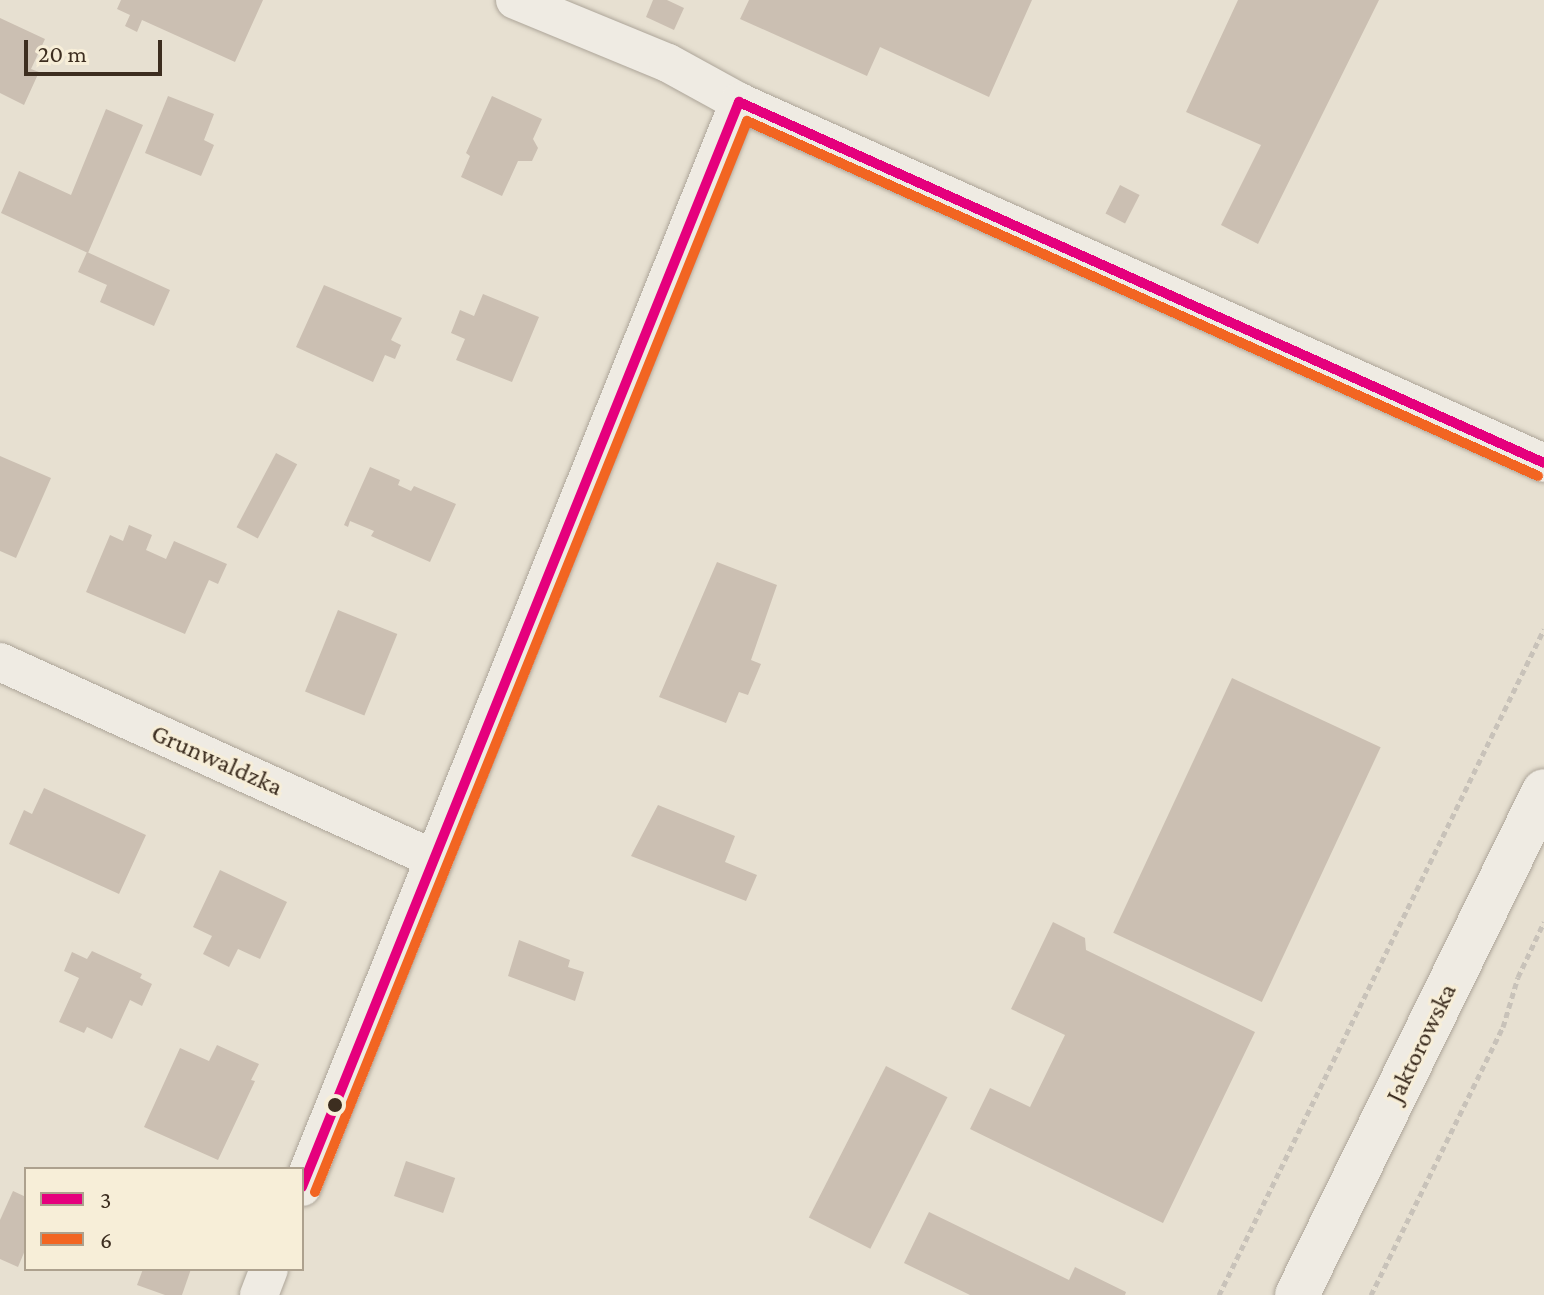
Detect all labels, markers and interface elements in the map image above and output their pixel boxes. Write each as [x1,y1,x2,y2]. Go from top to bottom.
scale bar [28,24,166,74]
text: 20 m [38,40,87,67]
street label: Grunwaldzka [147,717,287,803]
street label: Jaktorowska [1379,978,1463,1108]
unlabelled marker [327,1097,343,1113]
legend [24,1167,304,1271]
text: 3 [100,1186,111,1213]
text: 6 [100,1226,112,1253]

